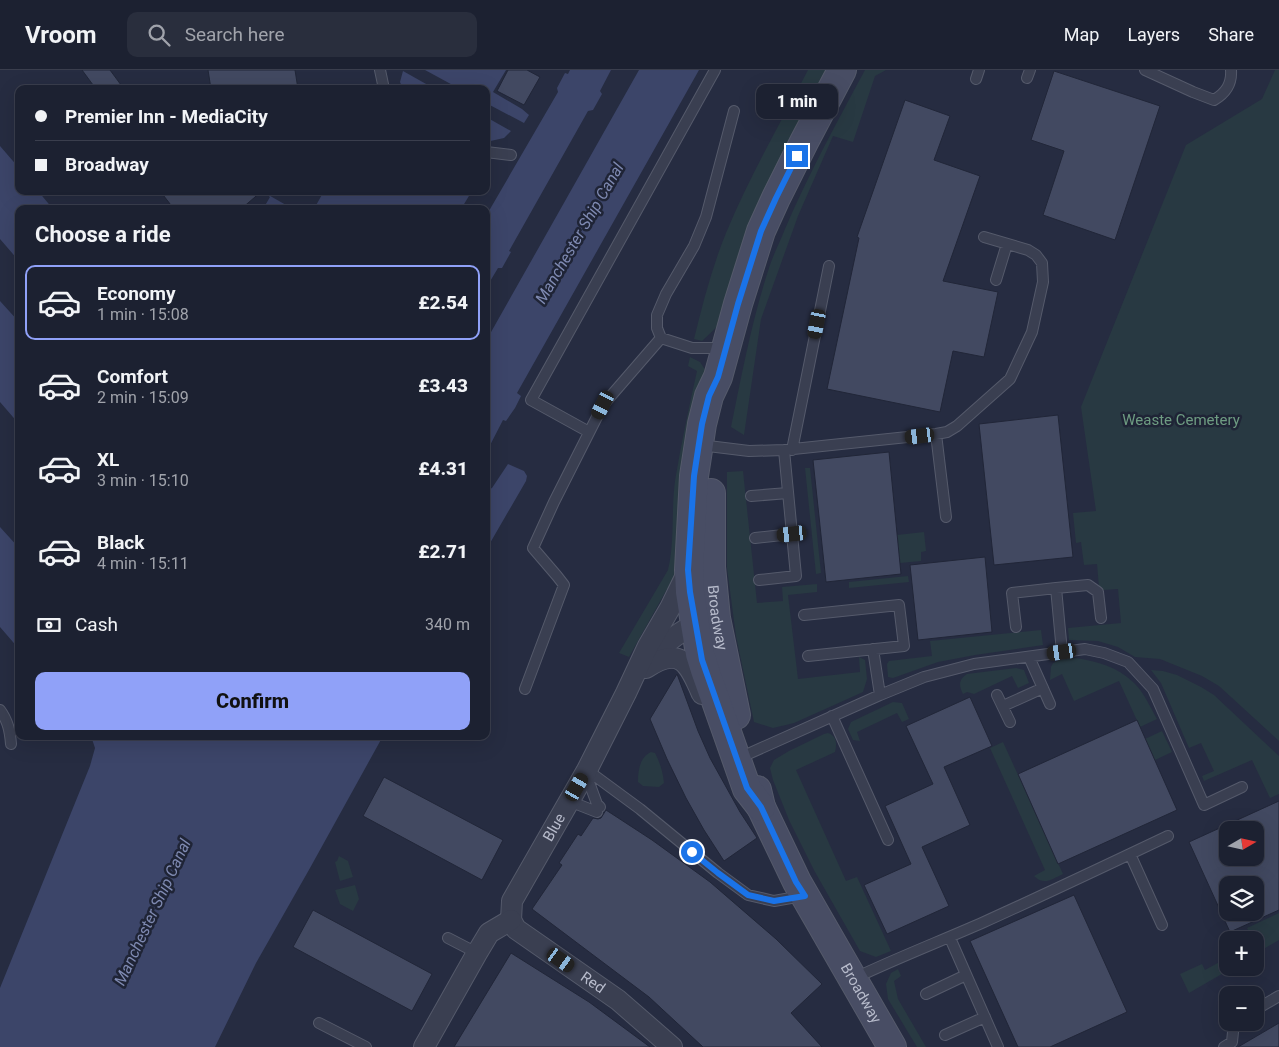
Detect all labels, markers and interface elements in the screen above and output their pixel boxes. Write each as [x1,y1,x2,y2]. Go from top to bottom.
search box [127,12,477,57]
text: Vroom [25,21,97,49]
icon: search [145,21,173,49]
text: Search here [185,23,285,46]
text: Map [1064,24,1099,45]
text: Layers [1127,24,1180,45]
text: Share [1208,24,1254,45]
callout: 1 min [756,83,838,118]
text: 1 min [777,92,817,111]
text: Premier Inn - MediaCity [65,105,268,128]
route end [786,145,808,167]
text: Broadway [65,153,149,176]
water label: Manchester Ship Canal [531,159,628,307]
text: Choose a ride [35,222,171,247]
icon: car [37,280,82,325]
text: Economy [97,282,176,305]
text: £2.54 [418,291,468,314]
text: 1 min · 15:08 [97,305,189,324]
car [806,308,827,340]
icon: car [37,363,82,408]
text: Comfort [97,365,168,388]
text: £3.43 [418,374,468,397]
text: 2 min · 15:09 [97,388,189,407]
car [589,388,616,422]
park label: Weaste Cemetery [1122,411,1240,429]
car [904,427,935,445]
icon: car [37,446,82,491]
text: XL [97,448,119,471]
text: £4.31 [418,457,468,480]
text: 3 min · 15:10 [97,471,189,490]
car [776,525,807,543]
icon: car [37,529,82,574]
text: Black [97,531,144,554]
text: £2.71 [418,540,468,563]
text: 4 min · 15:11 [97,554,189,573]
street label: Broadway [704,584,731,652]
icon: cash [35,611,63,639]
text: Cash [75,613,118,636]
text: 340 m [425,615,470,634]
car [1046,642,1077,662]
button: Confirm [35,672,470,730]
car [563,770,590,804]
street label: Blue [539,810,569,844]
north arrow [1219,821,1264,866]
map controls [1219,821,1264,1031]
water label: Manchester Ship Canal [110,836,195,988]
route start [681,841,703,863]
button: layers [1219,876,1264,921]
button: + [1219,931,1264,976]
car [544,945,577,975]
street label: Broadway [837,960,885,1026]
street label: Red [577,968,609,997]
button: − [1219,986,1264,1031]

